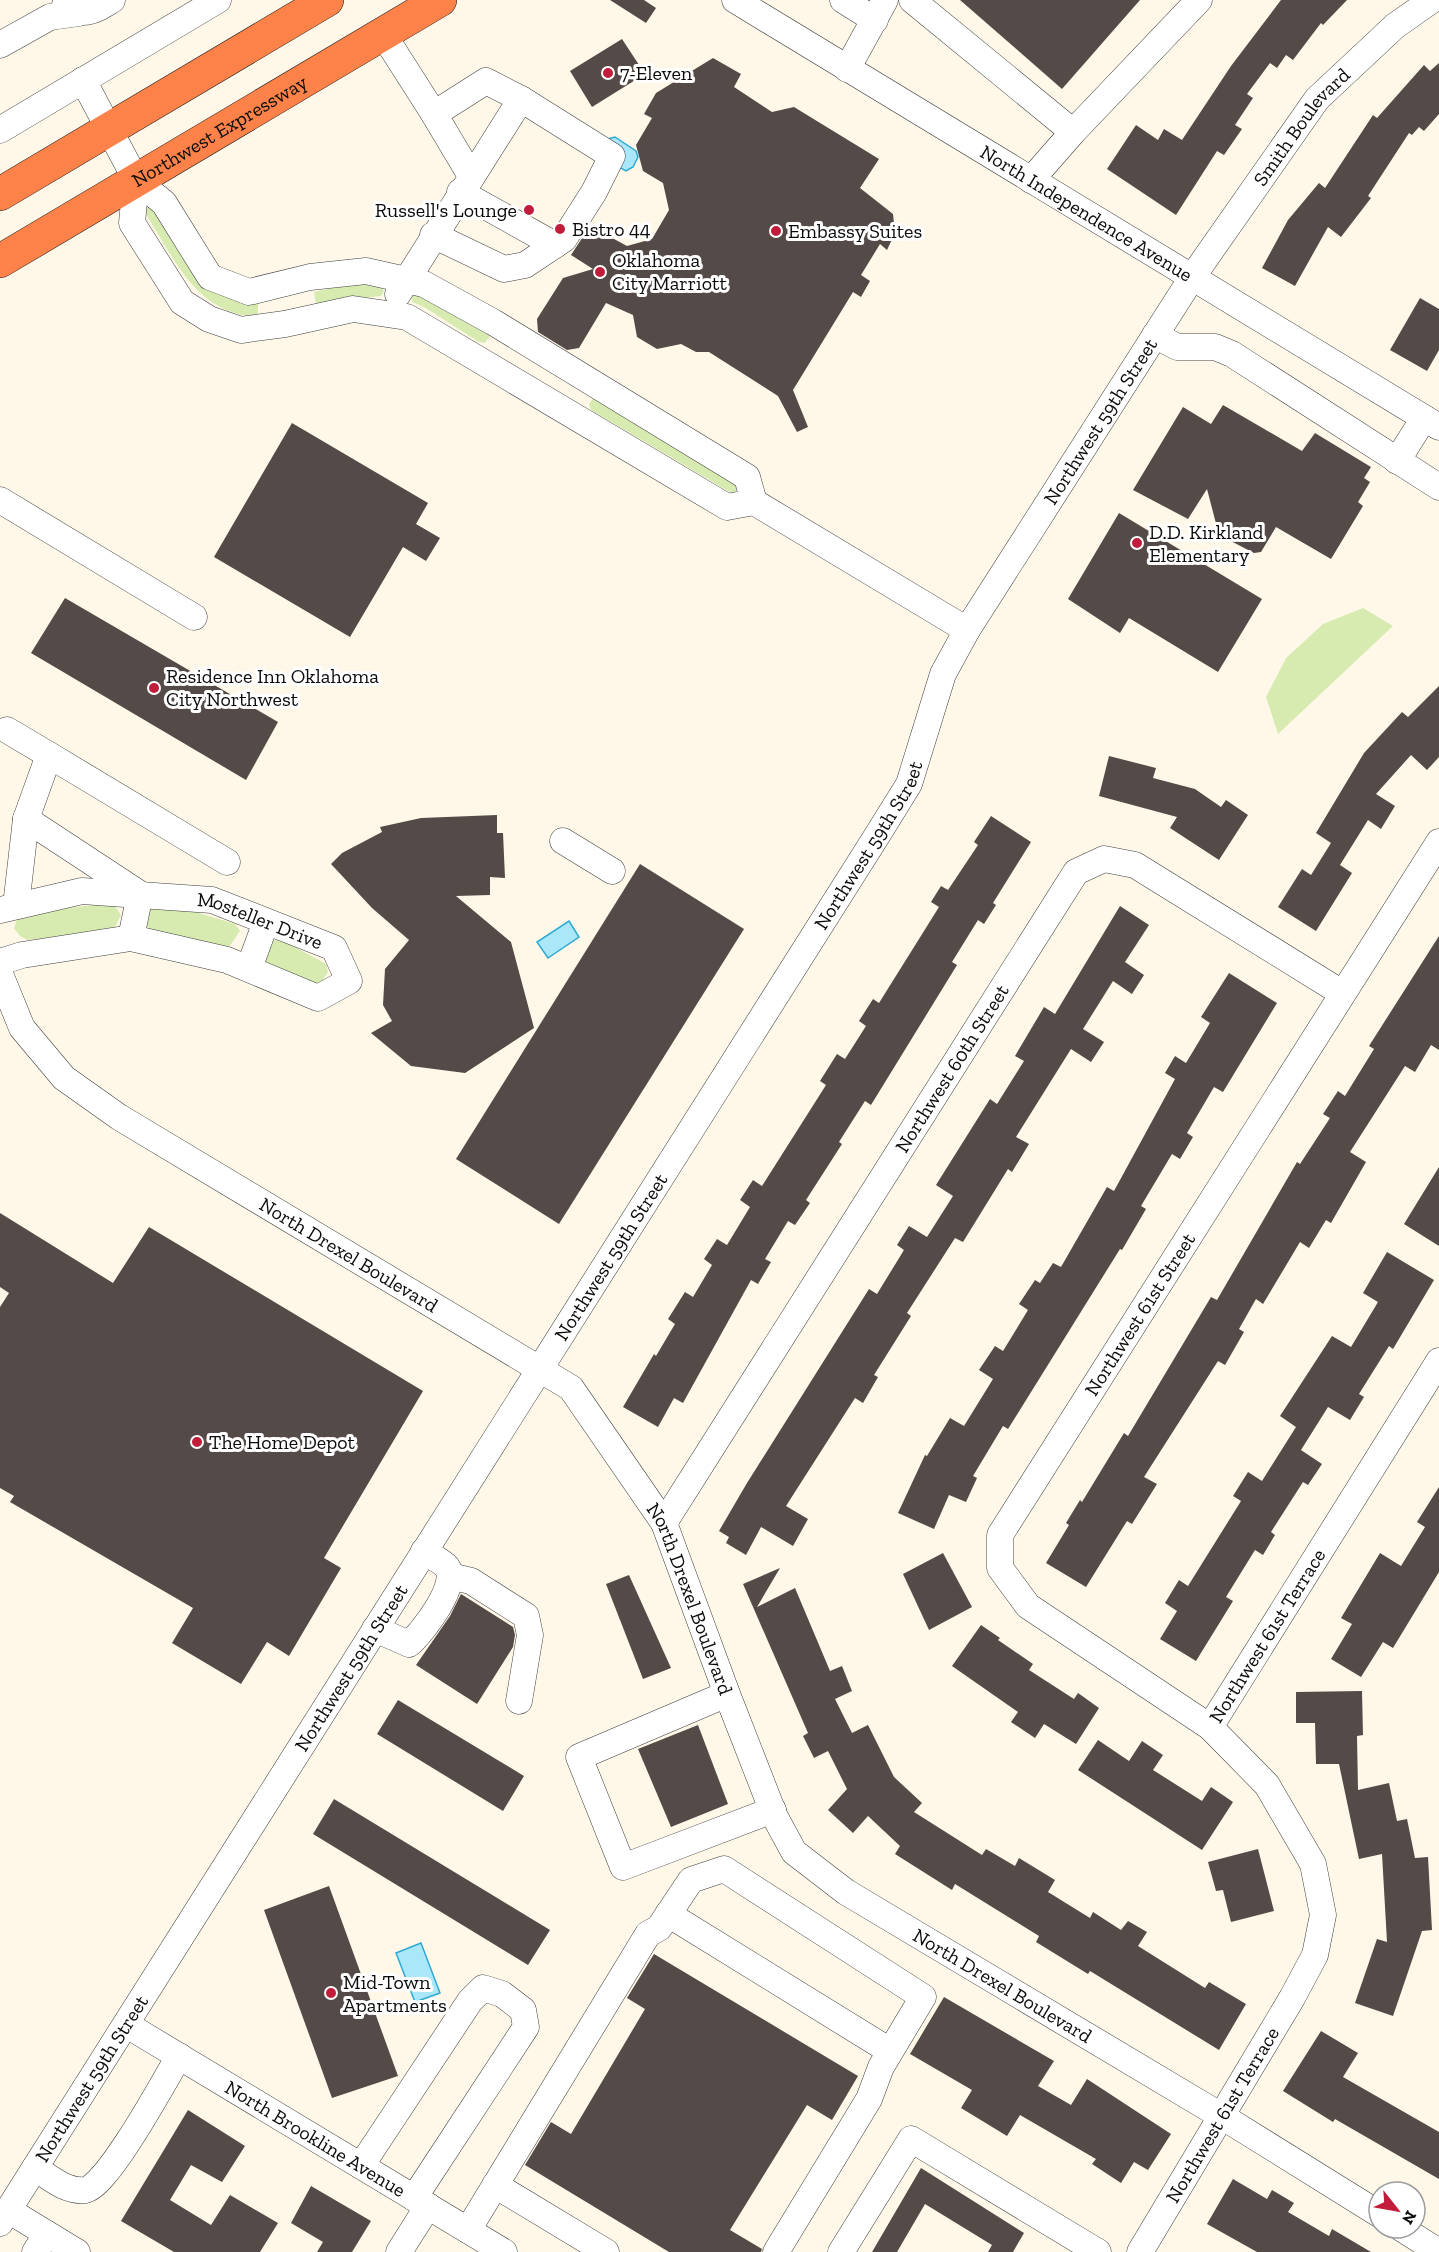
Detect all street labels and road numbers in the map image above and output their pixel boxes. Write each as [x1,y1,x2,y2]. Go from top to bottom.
street label: Smith Boulevard [1248,63,1355,190]
street label: Northwest Expressway [127,69,312,192]
street label: North Independence Avenue [976,140,1197,287]
street label: Northwest 59th Street [1038,333,1163,509]
street label: Northwest 59th Street [809,757,928,934]
street label: Mosteller Drive [196,887,326,954]
street label: Northwest 60th Street [890,979,1014,1157]
street label: Northwest 59th Street [549,1168,673,1345]
street label: North Drexel Boulevard [255,1192,443,1318]
street label: Northwest 61st Street [1079,1228,1201,1400]
street label: North Drexel Boulevard [642,1498,738,1698]
street label: Northwest 61st Terrace [1204,1544,1331,1727]
street label: Northwest 59th Street [289,1579,413,1756]
street label: North Drexel Boulevard [909,1923,1096,2048]
street label: Northwest 59th Street [30,1990,153,2166]
street label: Northwest 61st Terrace [1160,2022,1284,2207]
street label: North Brookline Avenue [221,2075,410,2202]

